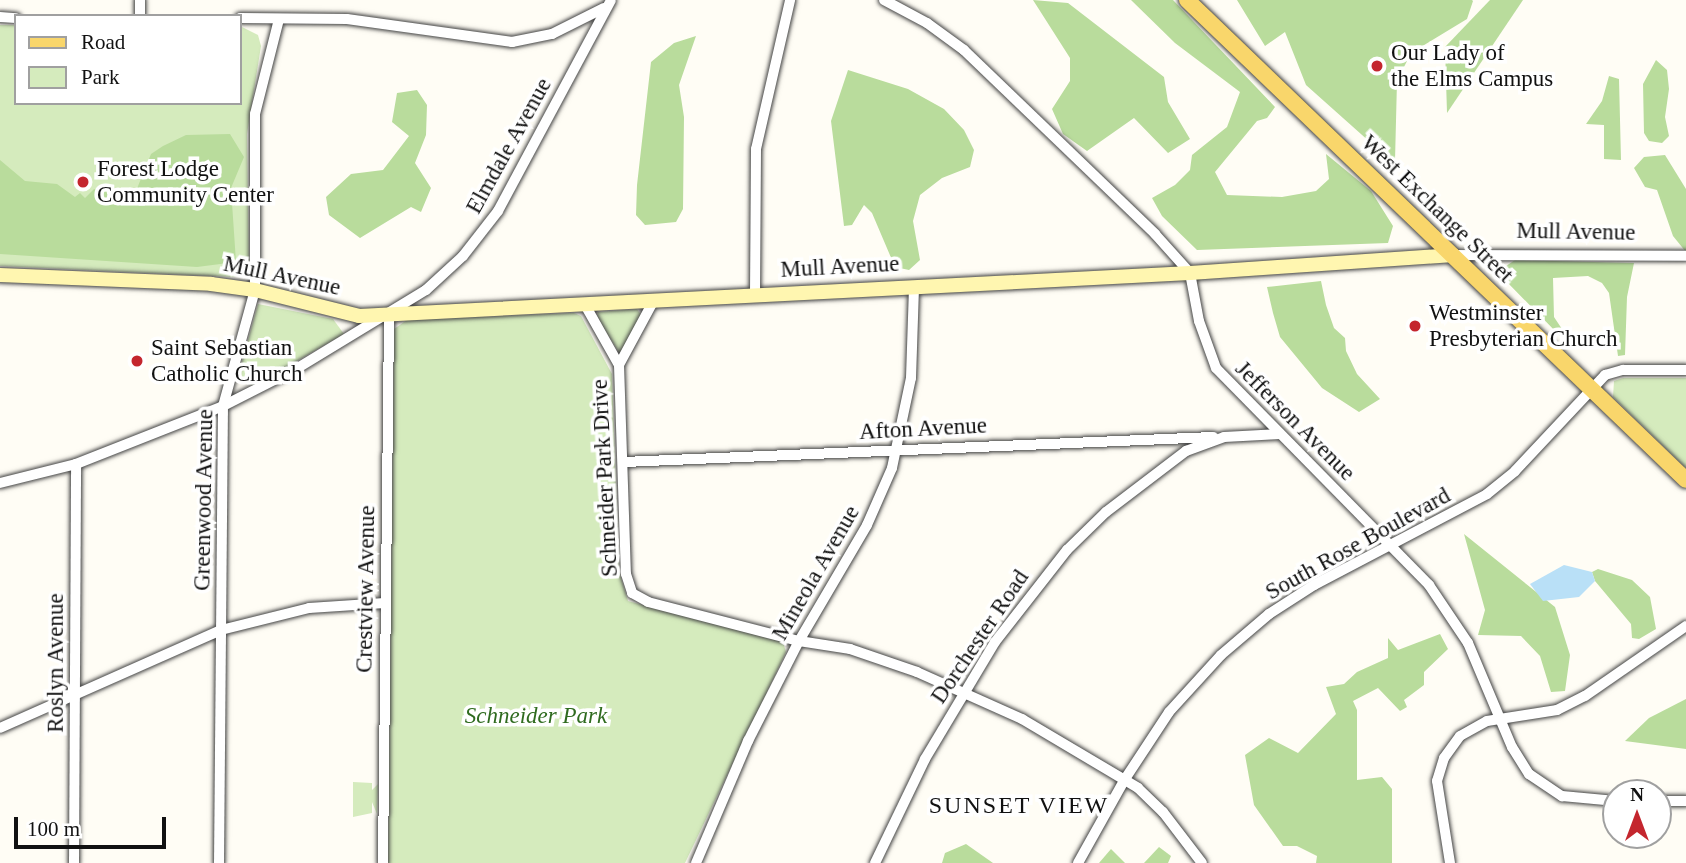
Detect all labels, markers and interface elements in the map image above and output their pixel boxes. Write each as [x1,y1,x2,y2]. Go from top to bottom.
legend [14,14,242,105]
text: Road [81,30,125,54]
place label: Our Lady of the Elms Campus [1391,39,1553,93]
marker: Our Lady of the Elms Campus [1369,58,1385,74]
text: Park [81,65,120,89]
street label: Elmdale Avenue [460,73,558,219]
street label: West Exchange Street [1355,129,1519,289]
place label: Forest Lodge Community Center [97,155,274,209]
marker: Forest Lodge Community Center [75,174,91,190]
street label: Mull Avenue [1516,217,1636,247]
street label: Mull Avenue [220,250,344,302]
street label: Mull Avenue [779,250,901,284]
place label: Westminster Presbyterian Church [1429,299,1617,353]
marker: Westminster Presbyterian Church [1407,318,1423,334]
place label: Saint Sebastian Catholic Church [151,334,302,388]
marker: Saint Sebastian Catholic Church [129,353,145,369]
street label: Jefferson Avenue [1229,355,1361,487]
street label: Schneider Park Drive [586,378,624,578]
street label: Greenwood Avenue [189,408,219,592]
street label: Afton Avenue [858,412,988,446]
street label: South Rose Boulevard [1261,482,1455,606]
street label: Mineola Avenue [766,500,866,646]
street label: Crestview Avenue [351,504,381,674]
street label: Dorchester Road [925,565,1035,709]
street label: Roslyn Avenue [42,593,70,733]
park label: Schneider Park [465,702,607,730]
north arrow [1602,779,1672,849]
text: N [1630,784,1644,805]
district label: SUNSET VIEW [930,792,1108,820]
scale bar [18,804,170,848]
text: 100 m [27,817,80,841]

